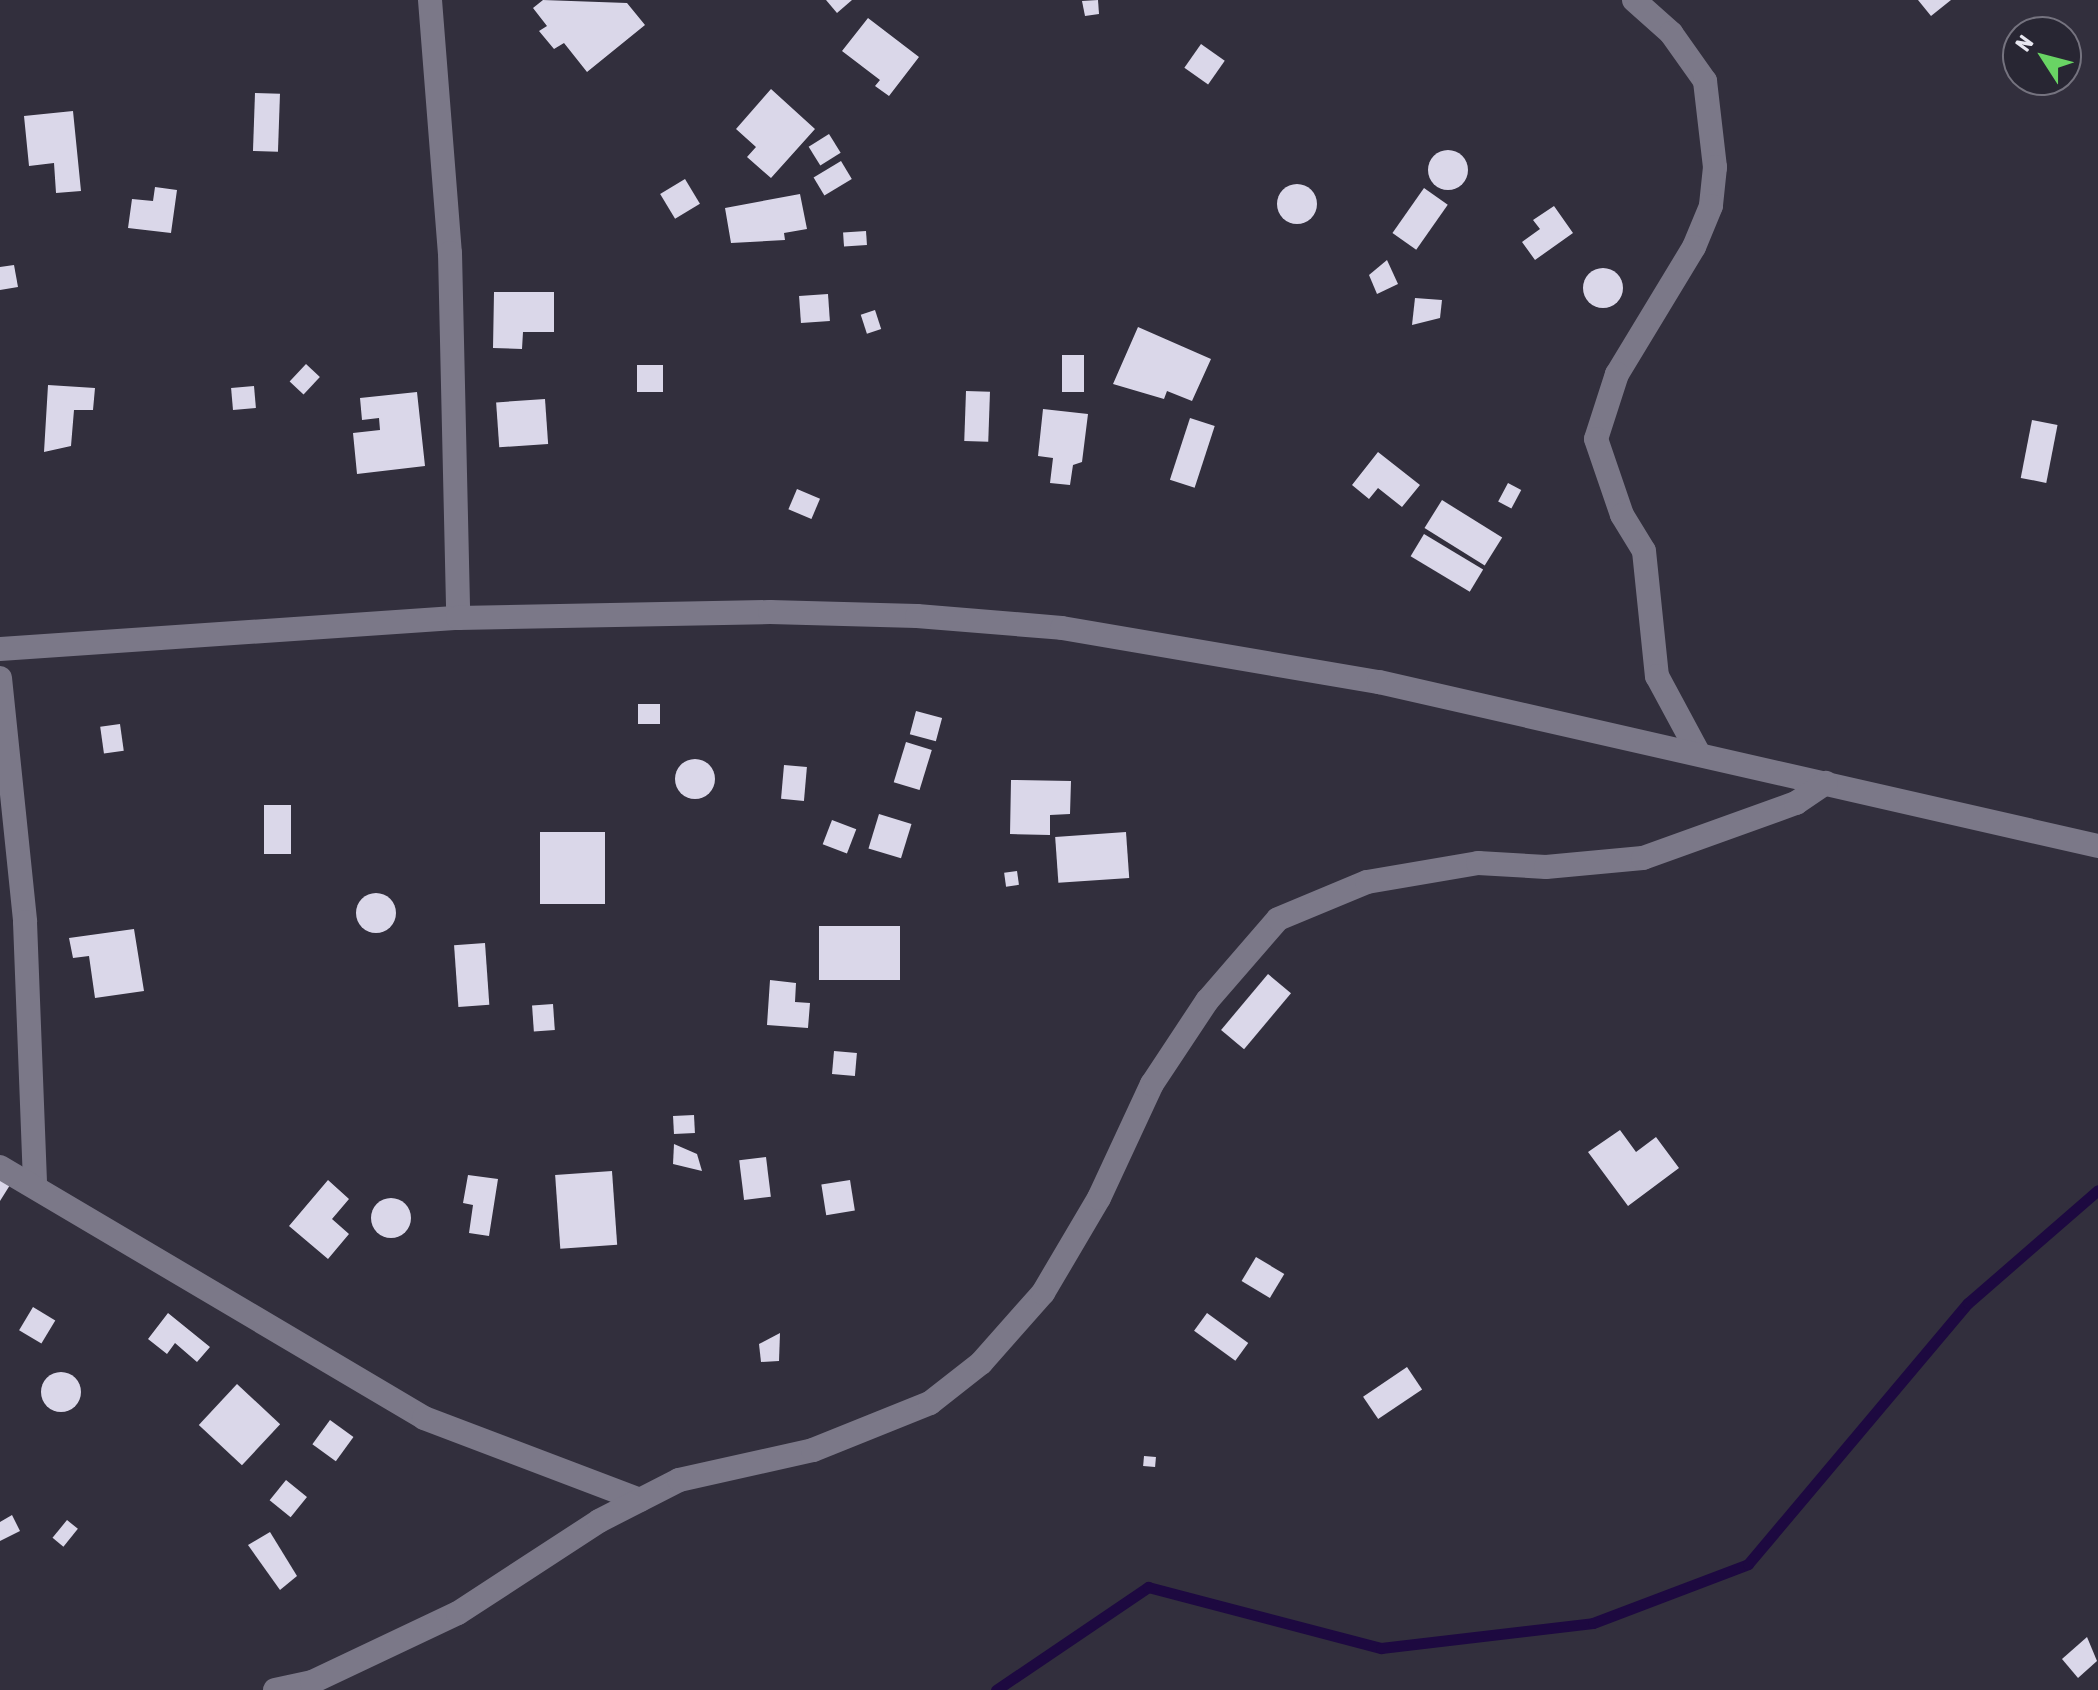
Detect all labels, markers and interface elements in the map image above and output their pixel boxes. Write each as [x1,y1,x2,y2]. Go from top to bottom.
north arrow [2002,16,2082,96]
text: N [2010,30,2039,56]

